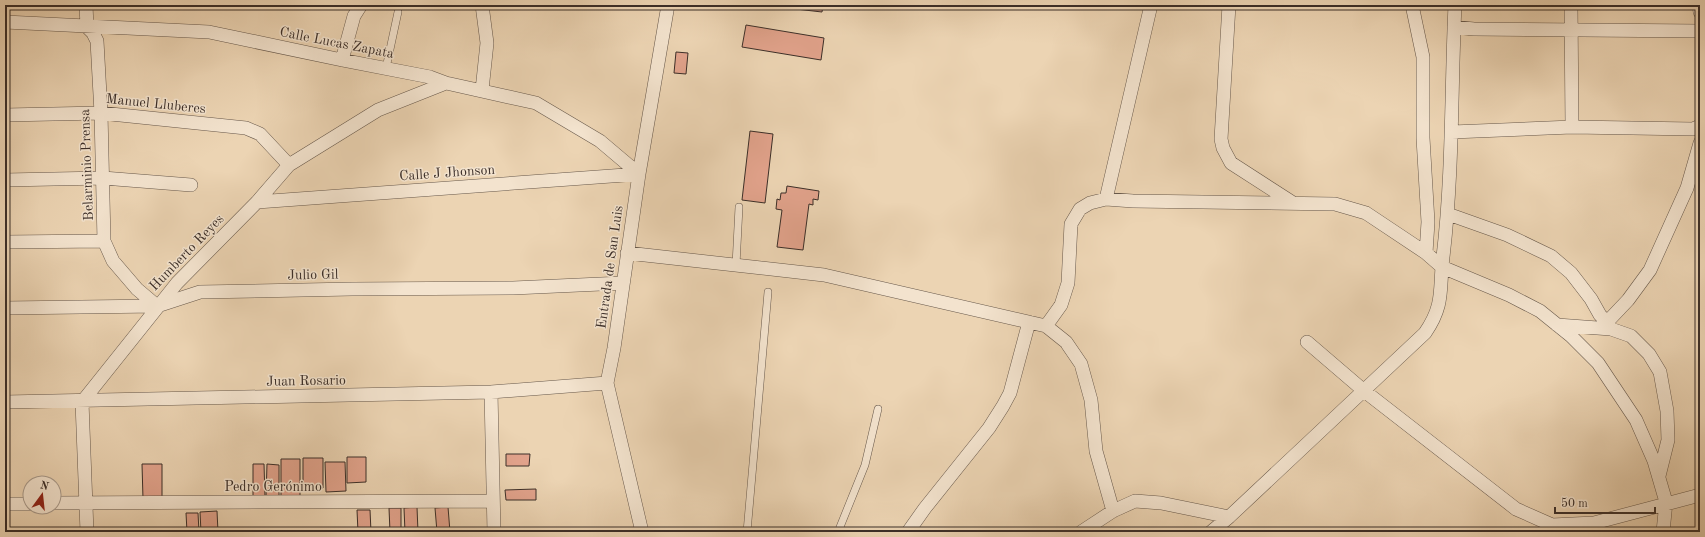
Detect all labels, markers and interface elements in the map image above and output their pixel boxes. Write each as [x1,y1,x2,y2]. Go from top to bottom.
street label: Calle Lucas Zapata [278,25,395,61]
street label: Manuel Lluberes [105,92,207,116]
street label: Belarminio Prensa [78,109,96,221]
street label: Calle J Jhonson [399,163,496,183]
street label: Entrada de San Luis [594,205,626,330]
street label: Humberto Reyes [147,212,227,294]
street label: Julio Gil [287,268,339,282]
street label: Juan Rosario [266,373,346,389]
north arrow [22,475,62,515]
text: N [39,480,50,493]
street label: Pedro Gerónimo [224,480,322,494]
scale bar [1555,489,1655,515]
text: 50 m [1561,497,1588,510]

